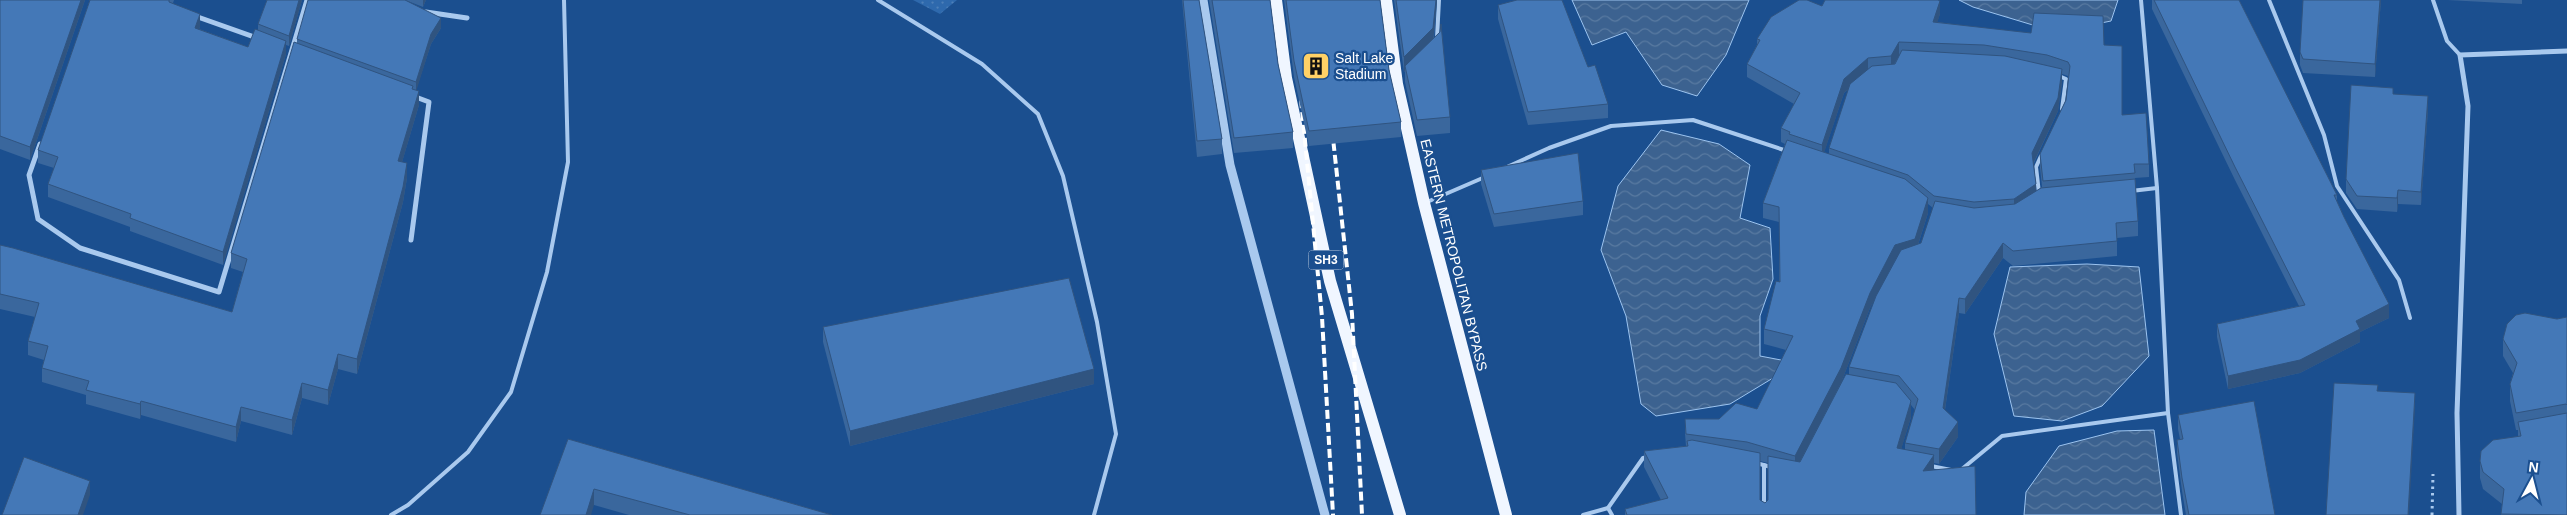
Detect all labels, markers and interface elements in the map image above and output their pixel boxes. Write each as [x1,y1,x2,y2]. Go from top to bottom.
place label: Salt Lake Stadium [1335,50,1394,82]
building icon: Salt Lake Stadium [1301,51,1331,81]
street label: EASTERN METROPOLITAN BYPASS [1417,137,1491,373]
road number: SH3 [1308,250,1344,270]
north arrow [2507,455,2557,505]
text: N [2528,459,2540,476]

